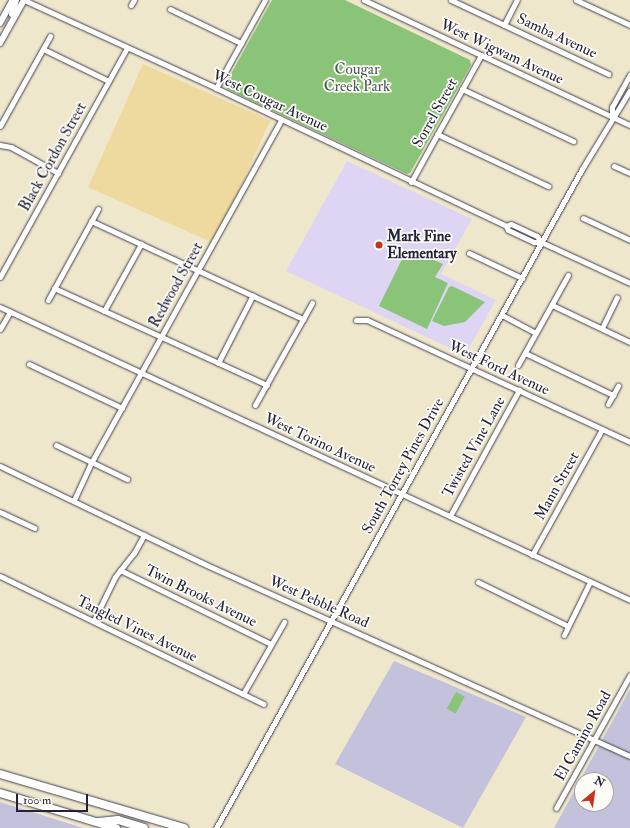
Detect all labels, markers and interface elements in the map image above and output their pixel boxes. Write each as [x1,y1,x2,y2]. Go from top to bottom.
street label: Samba Avenue [514,10,600,62]
street label: West Wigwam Avenue [438,16,566,88]
park label: Cougar Creek Park [324,60,390,95]
street label: West Cougar Avenue [210,66,330,136]
street label: Sorrel Street [409,75,461,151]
street label: Black Cordon Street [16,99,90,215]
place label: Mark Fine Elementary [387,227,457,262]
street label: Redwood Street [145,239,207,331]
marker: Mark Fine Elementary [374,240,384,250]
street label: West Ford Avenue [446,337,552,399]
street label: Twisted Vine Lane [439,394,509,500]
street label: South Torrey Pines Drive [358,395,448,537]
street label: West Torino Avenue [261,409,379,477]
street label: Mann Street [531,449,583,523]
street label: Twin Brooks Avenue [142,561,260,631]
street label: West Pebble Road [266,572,372,632]
street label: Tangled Vines Avenue [74,592,200,666]
street label: El Camino Road [551,688,615,784]
north arrow [574,772,614,812]
text: N [592,774,607,790]
scale bar [18,786,90,812]
text: 100 m [23,793,51,808]

